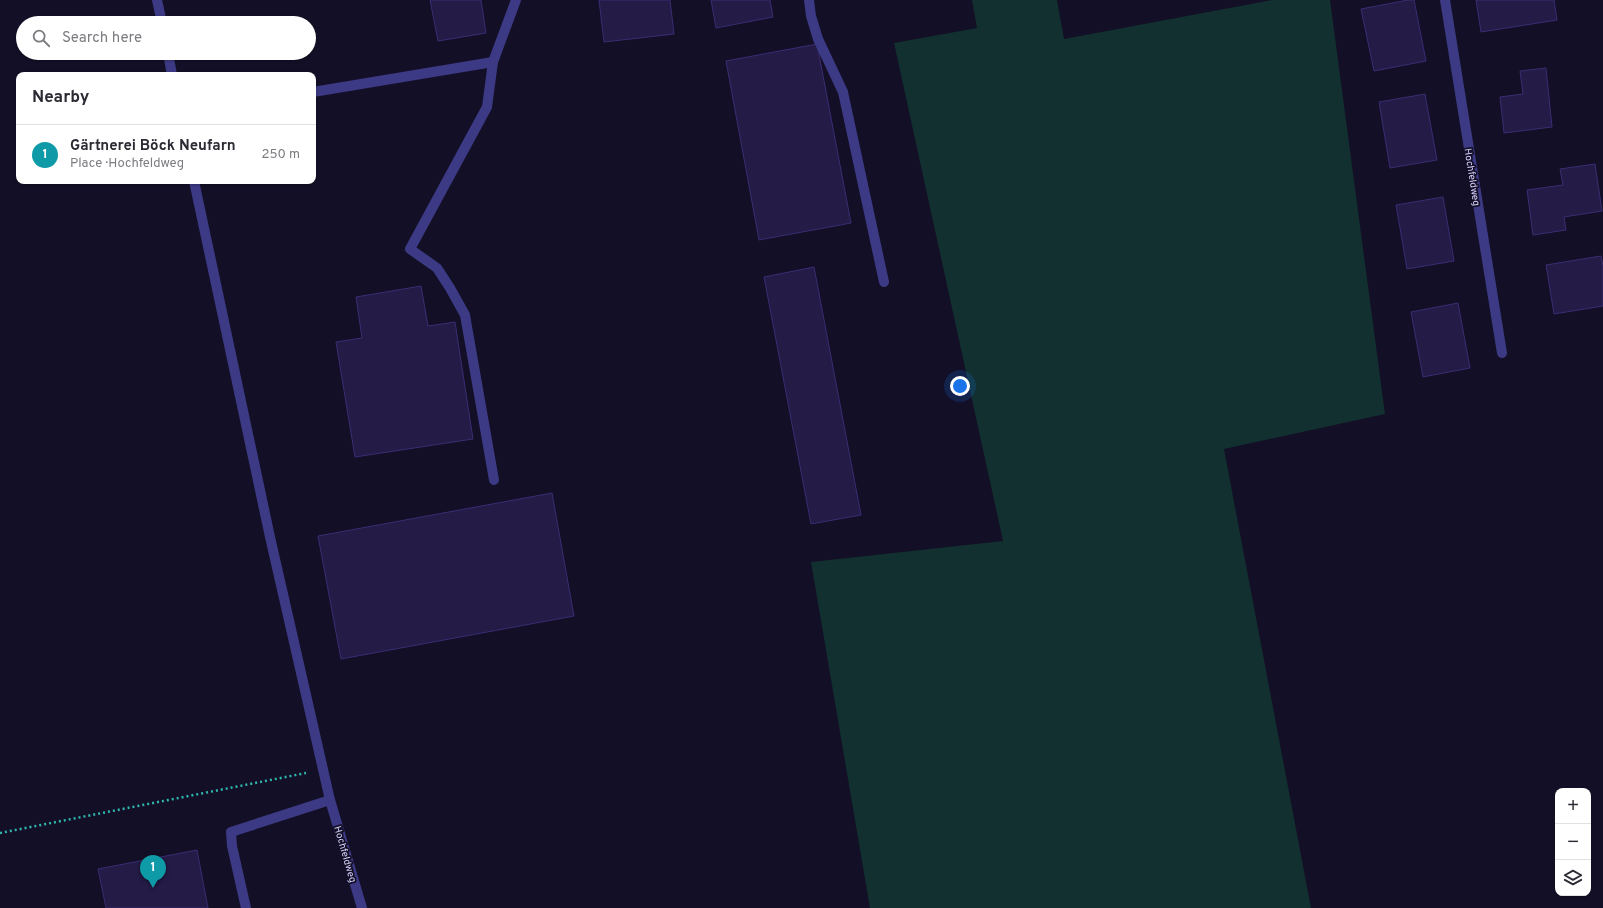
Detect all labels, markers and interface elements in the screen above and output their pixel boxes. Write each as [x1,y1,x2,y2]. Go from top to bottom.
search box [16,16,316,60]
icon: search [30,27,52,49]
text: Search here [62,29,142,48]
text: Nearby [32,87,89,109]
text: Gärtnerei Böck Neufarn [70,137,236,156]
text: 1 [42,147,48,163]
text: 250 m [262,147,300,163]
street label: Hochfeldweg [1461,147,1483,207]
text: Place · Hochfeldweg [70,156,184,172]
your location [950,376,970,396]
map controls [1555,788,1591,896]
button: + [1555,788,1591,824]
button: − [1555,824,1591,860]
street label: Hochfeldweg [330,825,359,884]
pin: 1 [140,855,166,888]
button: layers [1555,860,1591,896]

